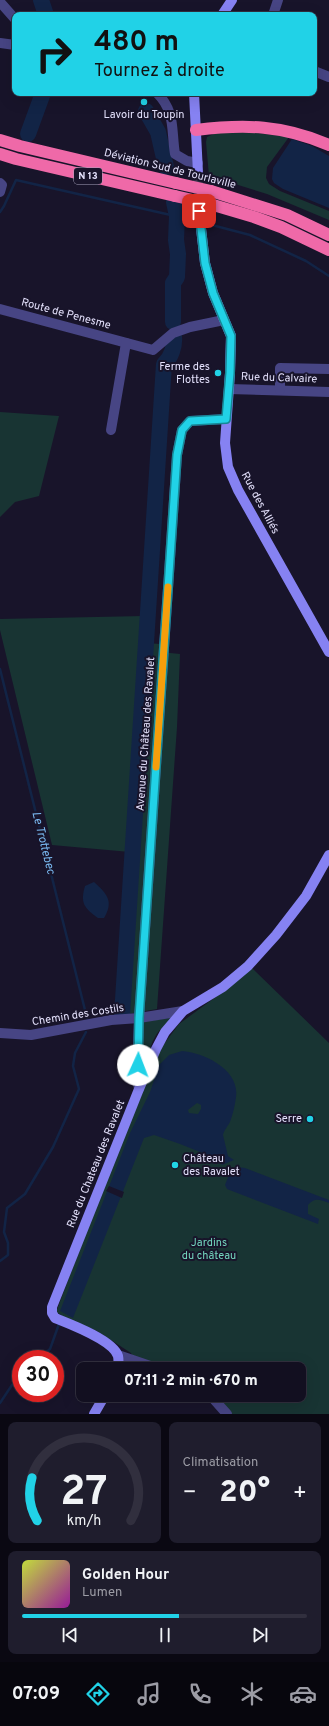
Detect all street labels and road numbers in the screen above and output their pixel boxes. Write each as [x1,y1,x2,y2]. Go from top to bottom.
street label: Déviation Sud de Tourlaville [103,146,238,192]
road number: N 13 [74,168,102,184]
street label: Route de Penesme [20,295,112,333]
street label: Rue du Calvaire [241,370,318,386]
street label: Rue des Alliés [238,470,282,536]
street label: Avenue du Château des Ravalet [134,656,158,812]
street label: Chemin des Costils [31,1001,125,1029]
street label: Rue du Chateau des Ravalet [64,1098,128,1230]

